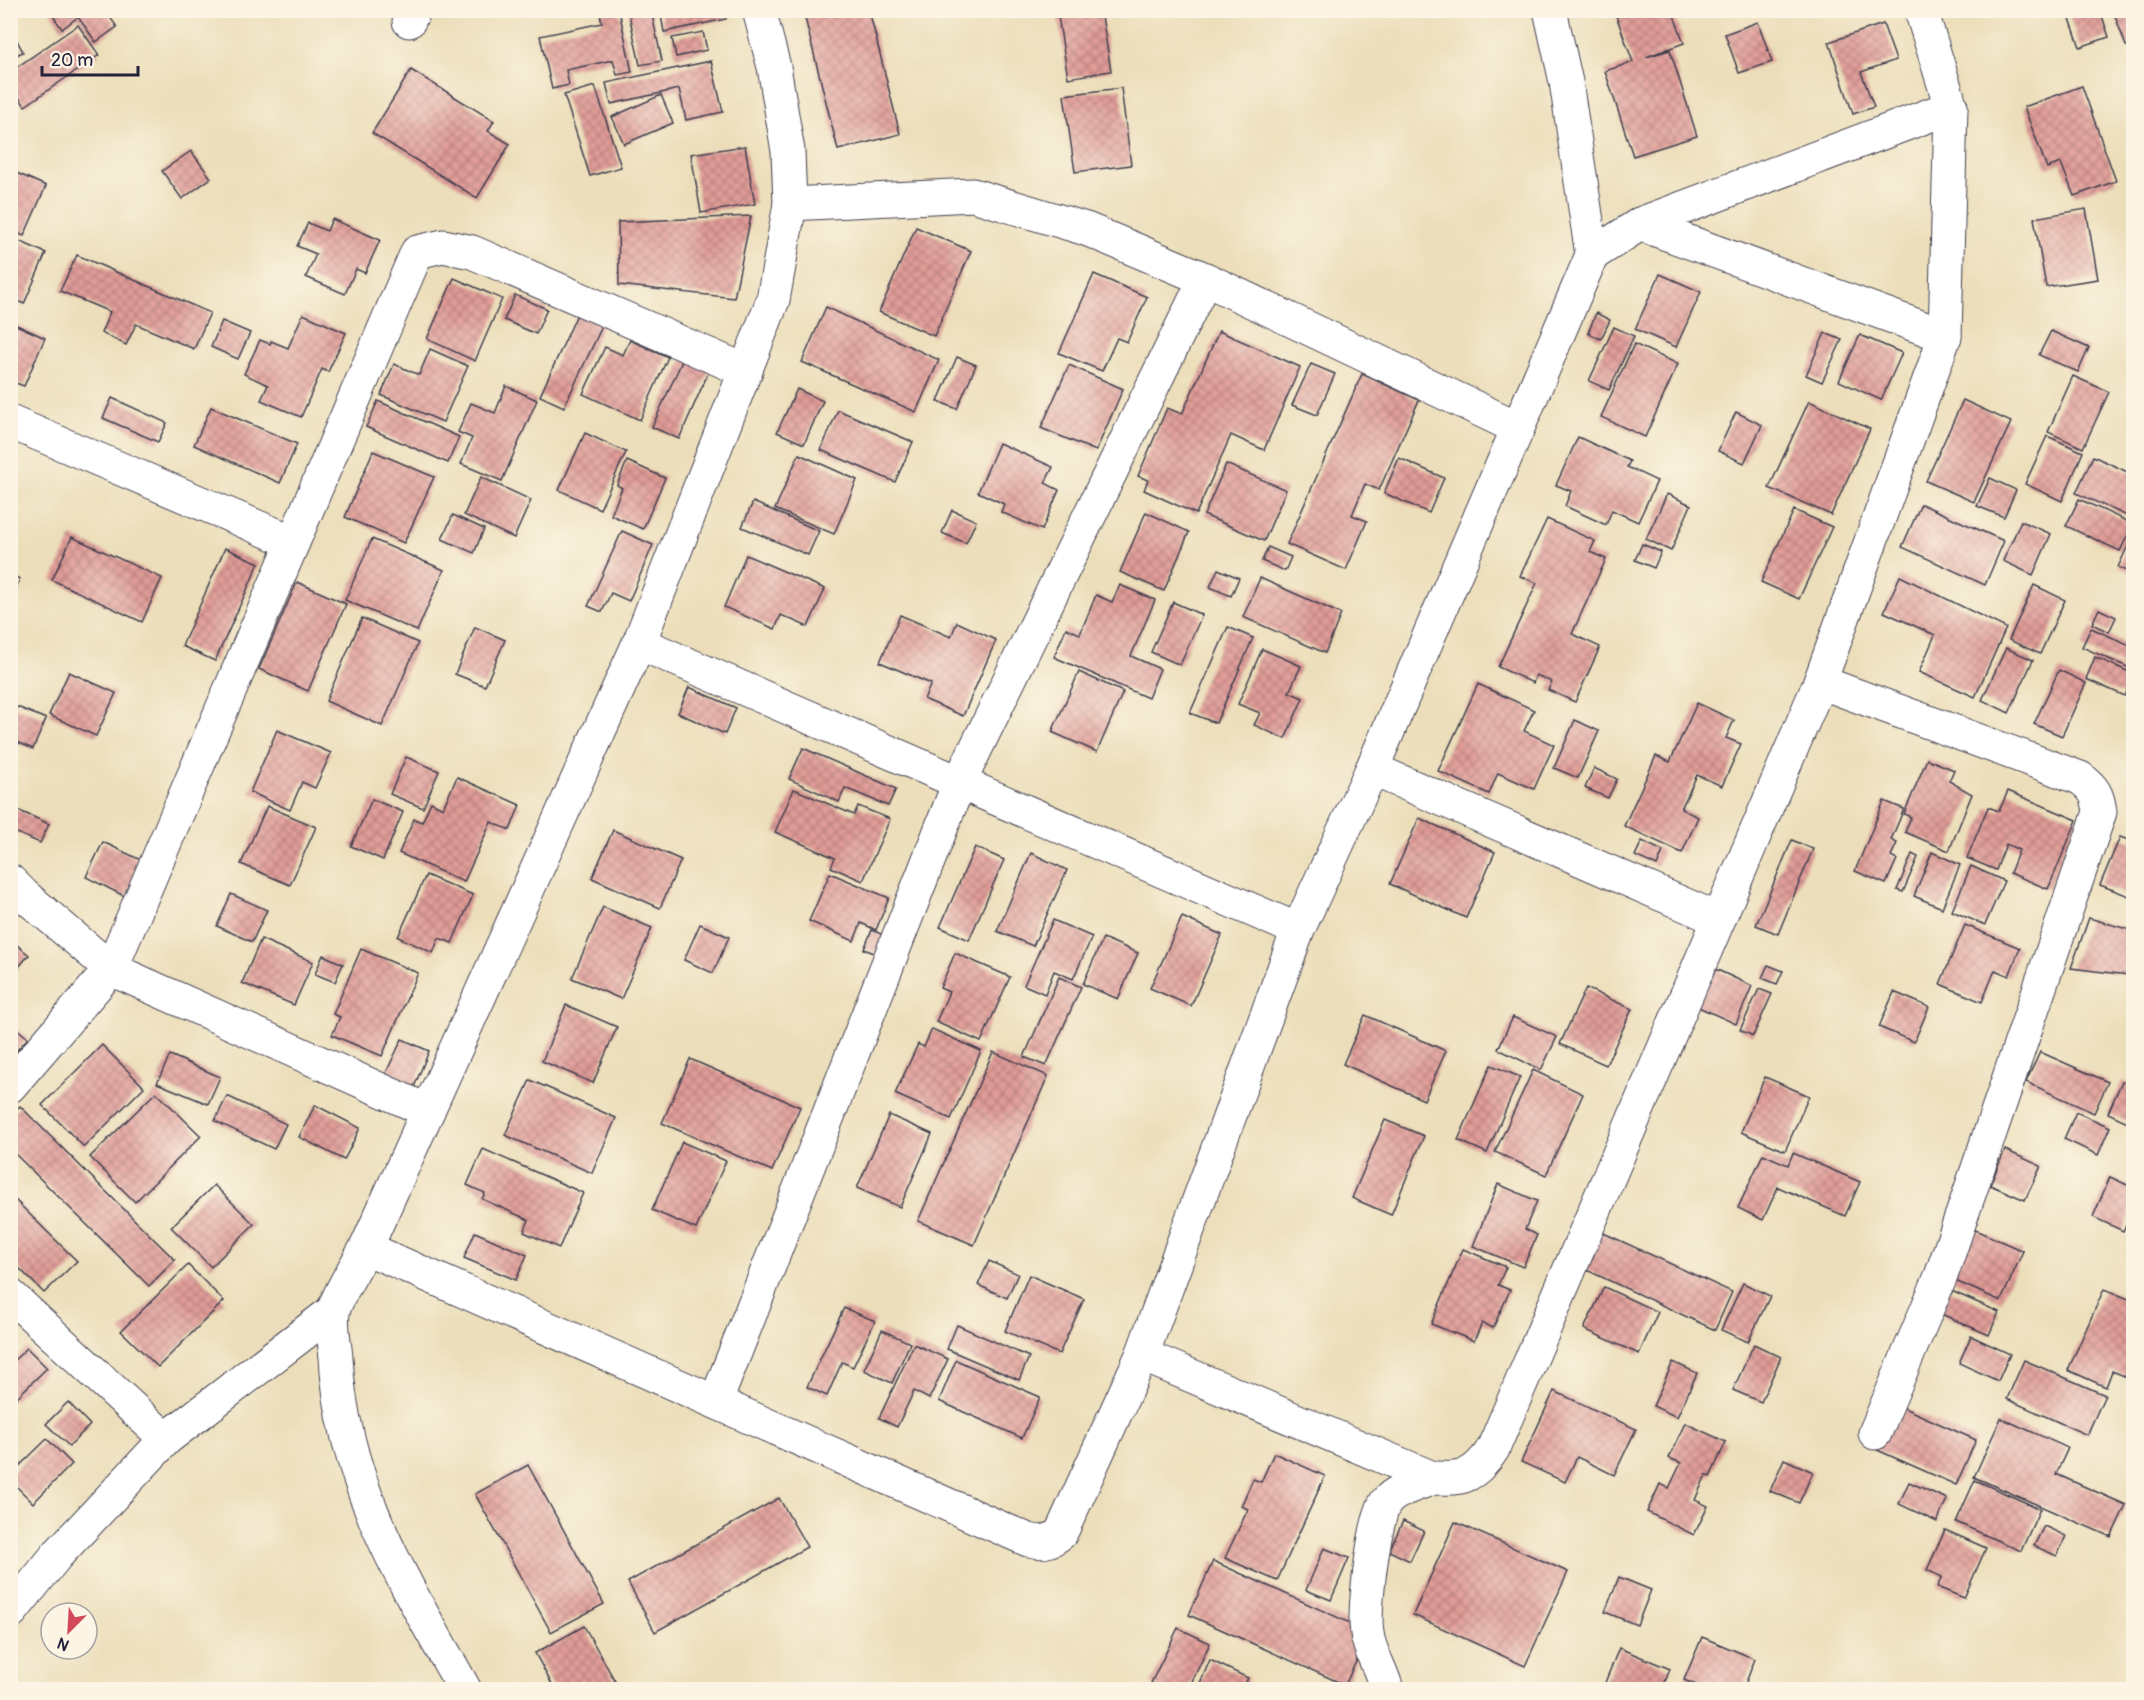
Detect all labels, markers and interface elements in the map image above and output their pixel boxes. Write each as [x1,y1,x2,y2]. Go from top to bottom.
scale bar [42,39,138,77]
text: 20 m [51,49,93,72]
north arrow [39,1601,99,1661]
text: N [54,1632,72,1655]

